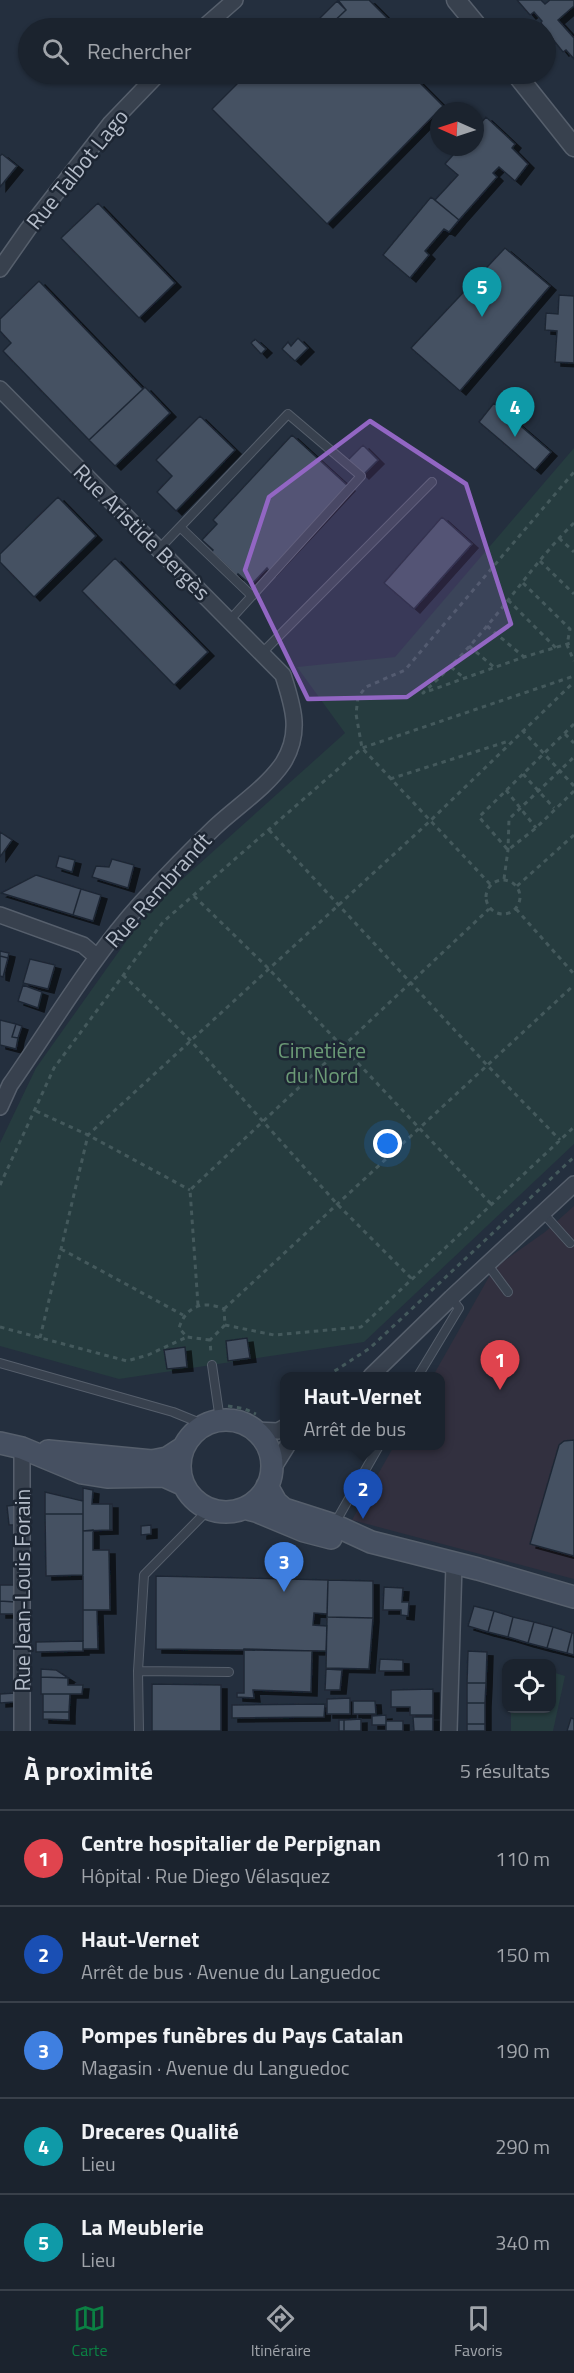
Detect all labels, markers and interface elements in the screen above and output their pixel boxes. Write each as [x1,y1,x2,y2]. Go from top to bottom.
search box [18,18,556,84]
text: Rechercher [87,34,192,68]
icon: search [39,35,72,68]
street label: Rue Talbot Lago [18,101,136,237]
north arrow [430,102,484,156]
pin: 5 [462,268,502,317]
pin: 4 [496,388,534,437]
street label: Rue Aristide Bergès [66,456,218,608]
street label: Rue Rembrandt [97,824,219,955]
park label: Cimetière du Nord [278,1033,366,1092]
your location [373,1129,402,1158]
pin: 1 [480,1340,520,1390]
popup [280,1372,445,1450]
text: Haut-Vernet [303,1379,422,1413]
text: Arrêt de bus [303,1413,406,1444]
pin: 2 [344,1470,382,1519]
street label: Rue Jean-Louis Forain [5,1489,39,1691]
pin: 3 [264,1542,304,1592]
map controls [502,1659,556,1713]
button: locate [502,1659,556,1713]
text: À proximité [24,1751,153,1790]
text: 5 résultats [460,1755,550,1786]
text: Centre hospitalier de Perpignan [81,1826,381,1860]
text: 1 [38,1843,49,1874]
text: 110 m [495,1843,550,1874]
text: Hôpital · Rue Diego Vélasquez [81,1860,330,1891]
text: Haut-Vernet [81,1922,199,1956]
text: 2 [38,1939,49,1970]
text: 150 m [495,1939,550,1970]
text: Arrêt de bus · Avenue du Languedoc [81,1956,380,1987]
text: Pompes funèbres du Pays Catalan [81,2018,403,2052]
text: 3 [38,2035,49,2066]
text: 190 m [495,2035,550,2066]
text: Magasin · Avenue du Languedoc [81,2052,349,2083]
text: Dreceres Qualité [81,2114,239,2148]
text: 4 [38,2131,49,2162]
text: 290 m [495,2131,550,2162]
text: Lieu [81,2148,116,2179]
text: La Meublerie [81,2210,204,2244]
text: 5 [38,2227,49,2258]
text: 340 m [495,2227,550,2258]
text: Lieu [81,2244,116,2275]
tab: Carte [72,2302,108,2362]
tab: Itinéraire [251,2302,311,2362]
tab: Favoris [454,2302,502,2362]

